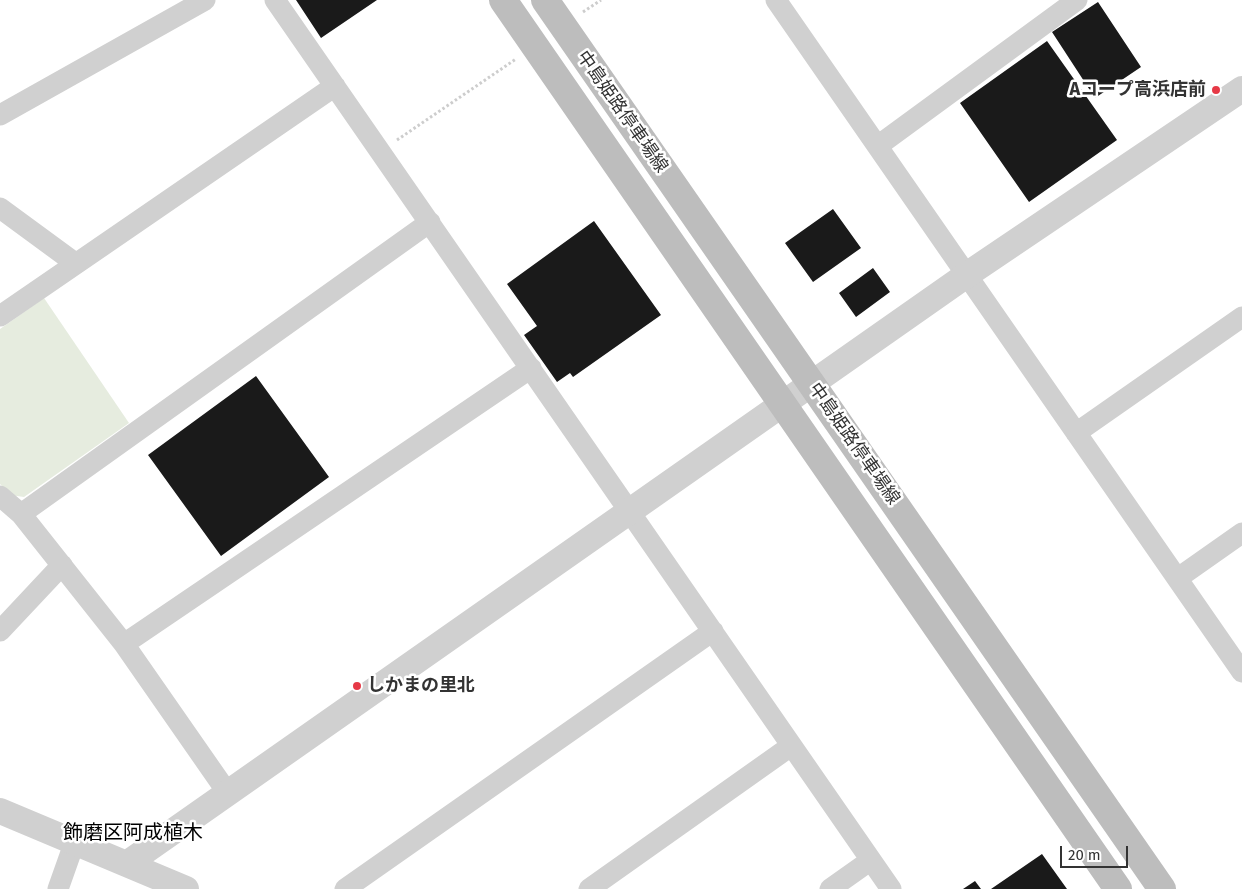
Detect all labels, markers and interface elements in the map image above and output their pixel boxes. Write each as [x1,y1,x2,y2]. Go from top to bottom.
street label: 中島姫路停車場線 [572,47,672,177]
place label: Aコープ高浜店前 [1069,79,1206,101]
marker: Aコープ高浜店前 [1210,84,1222,96]
street label: 中島姫路停車場線 [804,379,904,509]
place label: しかまの里北 [367,675,475,697]
marker: しかまの里北 [351,680,363,692]
district label: 飾磨区阿成植木 [63,821,203,845]
scale bar [1062,836,1130,868]
text: 20 m [1068,846,1101,864]

